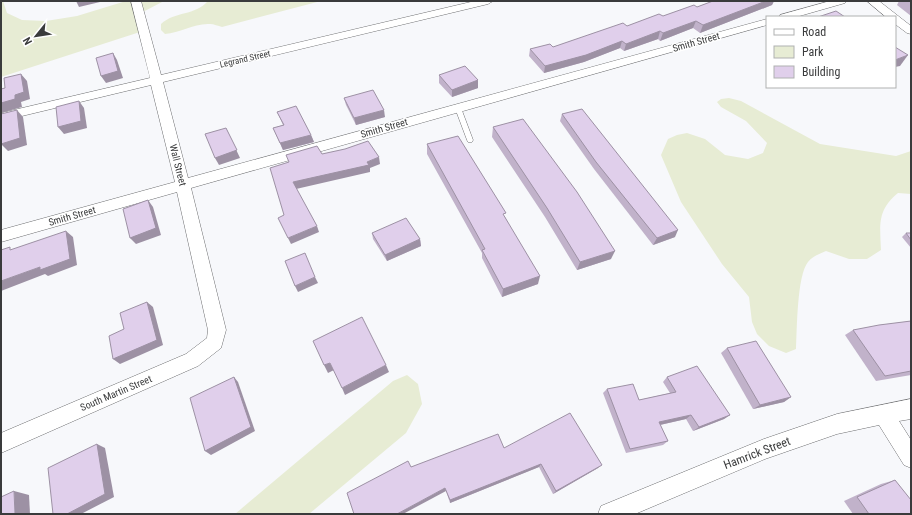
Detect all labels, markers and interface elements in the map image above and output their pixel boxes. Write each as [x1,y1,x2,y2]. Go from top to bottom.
north arrow [16,16,56,56]
legend [766,16,896,88]
text: Road [802,25,826,39]
street label: Smith Street [671,30,721,54]
text: N [20,34,35,47]
text: Park [802,45,824,59]
street label: Legrand Street [219,48,272,70]
text: Building [802,65,840,79]
street label: Smith Street [359,116,409,140]
street label: Wall Street [168,143,188,187]
street label: Smith Street [47,204,97,228]
street label: South Martin Street [79,373,153,413]
street label: Hamrick Street [722,434,793,472]

